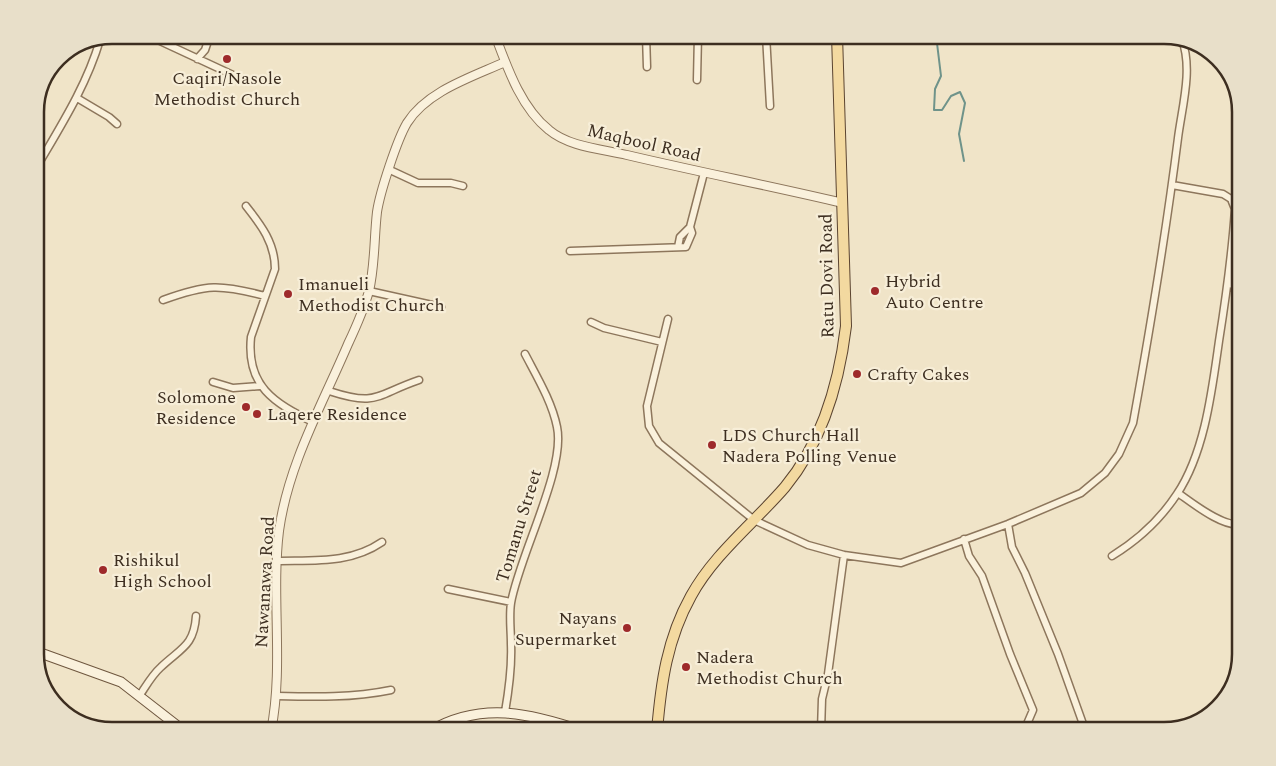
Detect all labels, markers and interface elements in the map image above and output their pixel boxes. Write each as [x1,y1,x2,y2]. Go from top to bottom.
marker: Caqiri/Nasole Methodist Church [221,53,233,65]
place label: Caqiri/Nasole Methodist Church [154,65,300,113]
street label: Maqbool Road [584,117,704,169]
street label: Ratu Dovi Road [812,213,842,339]
place label: Hybrid Auto Centre [885,268,984,316]
place label: Imanueli Methodist Church [298,271,445,319]
marker: Hybrid Auto Centre [869,285,881,297]
marker: Imanueli Methodist Church [282,288,294,300]
place label: Crafty Cakes [867,361,970,388]
marker: Crafty Cakes [851,368,863,380]
place label: Solomone Residence [155,384,236,432]
marker: Solomone Residence [240,401,252,413]
place label: Laqere Residence [267,401,407,428]
marker: Laqere Residence [251,408,263,420]
place label: LDS Church Hall Nadera Polling Venue [722,422,897,470]
marker: LDS Church Hall Nadera Polling Venue [706,439,718,451]
street label: Tomanu Street [489,466,549,586]
street label: Nawanawa Road [248,515,282,649]
place label: Rishikul High School [113,547,212,595]
marker: Rishikul High School [97,564,109,576]
place label: Nayans Supermarket [515,605,617,653]
marker: Nayans Supermarket [621,622,633,634]
place label: Nadera Methodist Church [696,644,843,692]
marker: Nadera Methodist Church [680,661,692,673]

